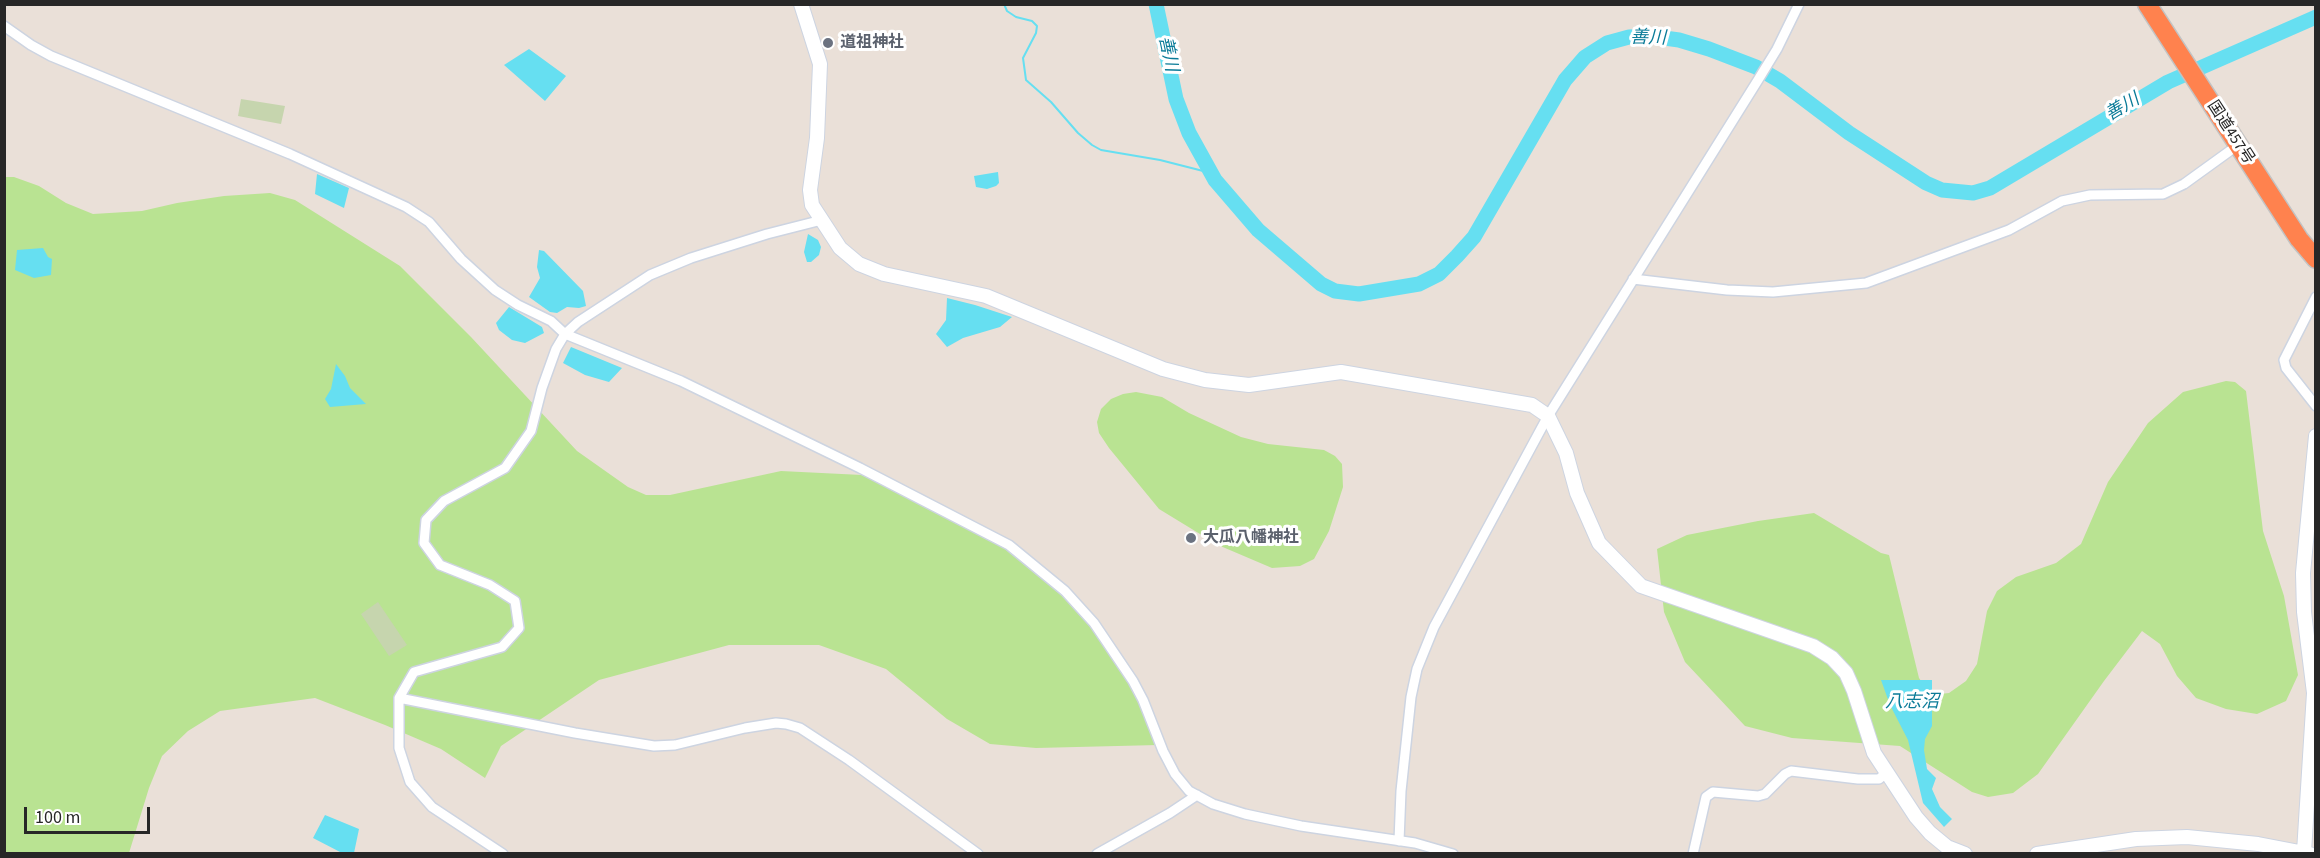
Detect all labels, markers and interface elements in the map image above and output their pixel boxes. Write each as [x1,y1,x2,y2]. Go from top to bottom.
water label: 善川 [1630,28,1666,50]
place label: 道祖神社 [840,33,904,53]
water label: 善川 [1153,34,1181,74]
marker: 道祖神社 [821,36,835,50]
water label: 善川 [2102,89,2144,127]
street label: 国道457号 [2202,98,2258,168]
place label: 大瓜八幡神社 [1203,528,1299,548]
marker: 大瓜八幡神社 [1184,531,1198,545]
water label: 八志沼 [1885,692,1939,714]
scale bar [27,795,153,833]
text: 100 m [35,805,80,830]

